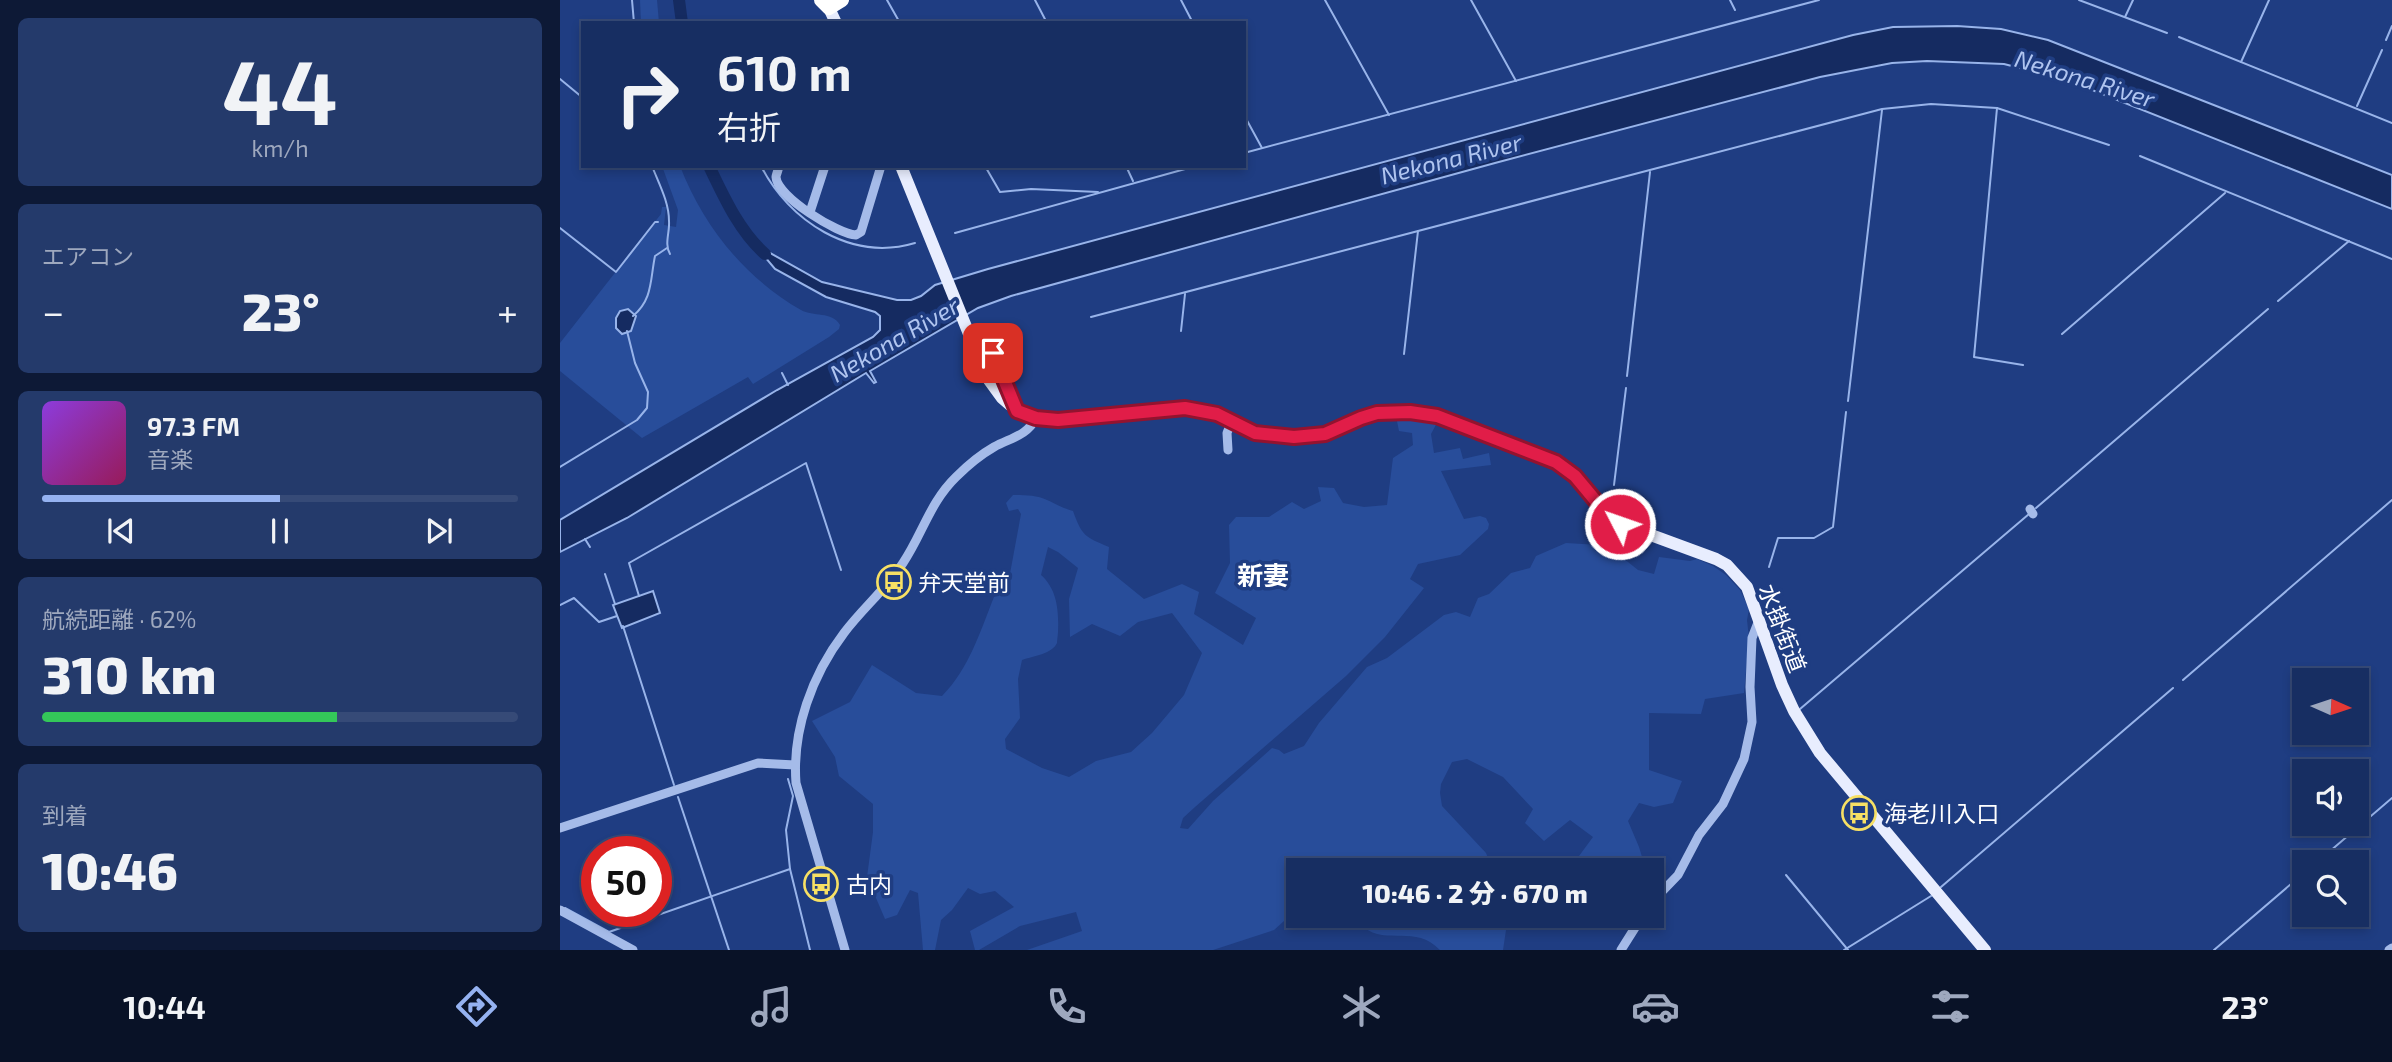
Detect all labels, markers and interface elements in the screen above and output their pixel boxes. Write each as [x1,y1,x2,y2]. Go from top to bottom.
text: 44 [222,34,338,143]
text: 610 m [717,42,852,101]
water label: Nekona River [2012,43,2159,113]
icon: right [602,49,693,140]
text: 右折 [717,107,781,145]
water label: Nekona River [1377,126,1525,190]
text: km/h [251,134,309,162]
text: エアコン [42,242,134,270]
text: 23° [242,279,320,341]
text: − [42,288,64,334]
text: + [497,288,518,334]
water label: Nekona River [824,290,964,388]
pin [963,323,1023,383]
icon: arrive [974,334,1012,372]
text: 97.3 FM [147,410,240,441]
text: 音楽 [147,445,193,473]
position arrow [1583,487,1657,561]
icon: previous [102,512,140,550]
icon: pause [261,512,299,550]
icon: next [420,512,458,550]
district label: 新妻 [1237,559,1289,590]
bus stop icon: 弁天堂前 [875,563,913,601]
place label: 弁天堂前 [918,568,1010,596]
street label: 水掛街道 [1753,580,1813,676]
text: 航続距離 · 62% [42,605,196,633]
text: 310 km [42,642,216,704]
north arrow [2292,668,2370,746]
map controls [2292,668,2369,927]
button: sound [2292,759,2369,836]
bus stop icon: 海老川入口 [1840,794,1878,832]
place label: 海老川入口 [1884,799,1999,827]
text: 到着 [42,801,88,829]
speed limit sign: 50 [581,836,672,927]
text: 10:46 [42,838,178,900]
button: search [2292,850,2369,927]
bus stop icon: 古内 [802,865,840,903]
place label: 古内 [846,870,892,898]
text: 10:46 · 2 分 · 670 m [1362,877,1588,908]
icon: directions [452,982,501,1031]
icon: music [747,982,796,1031]
icon: phone [1042,982,1091,1031]
icon: climate [1337,982,1386,1031]
icon: car [1631,982,1680,1031]
icon: filters [1926,982,1975,1031]
text: 10:44 [123,987,206,1025]
text: 23° [2221,987,2269,1025]

